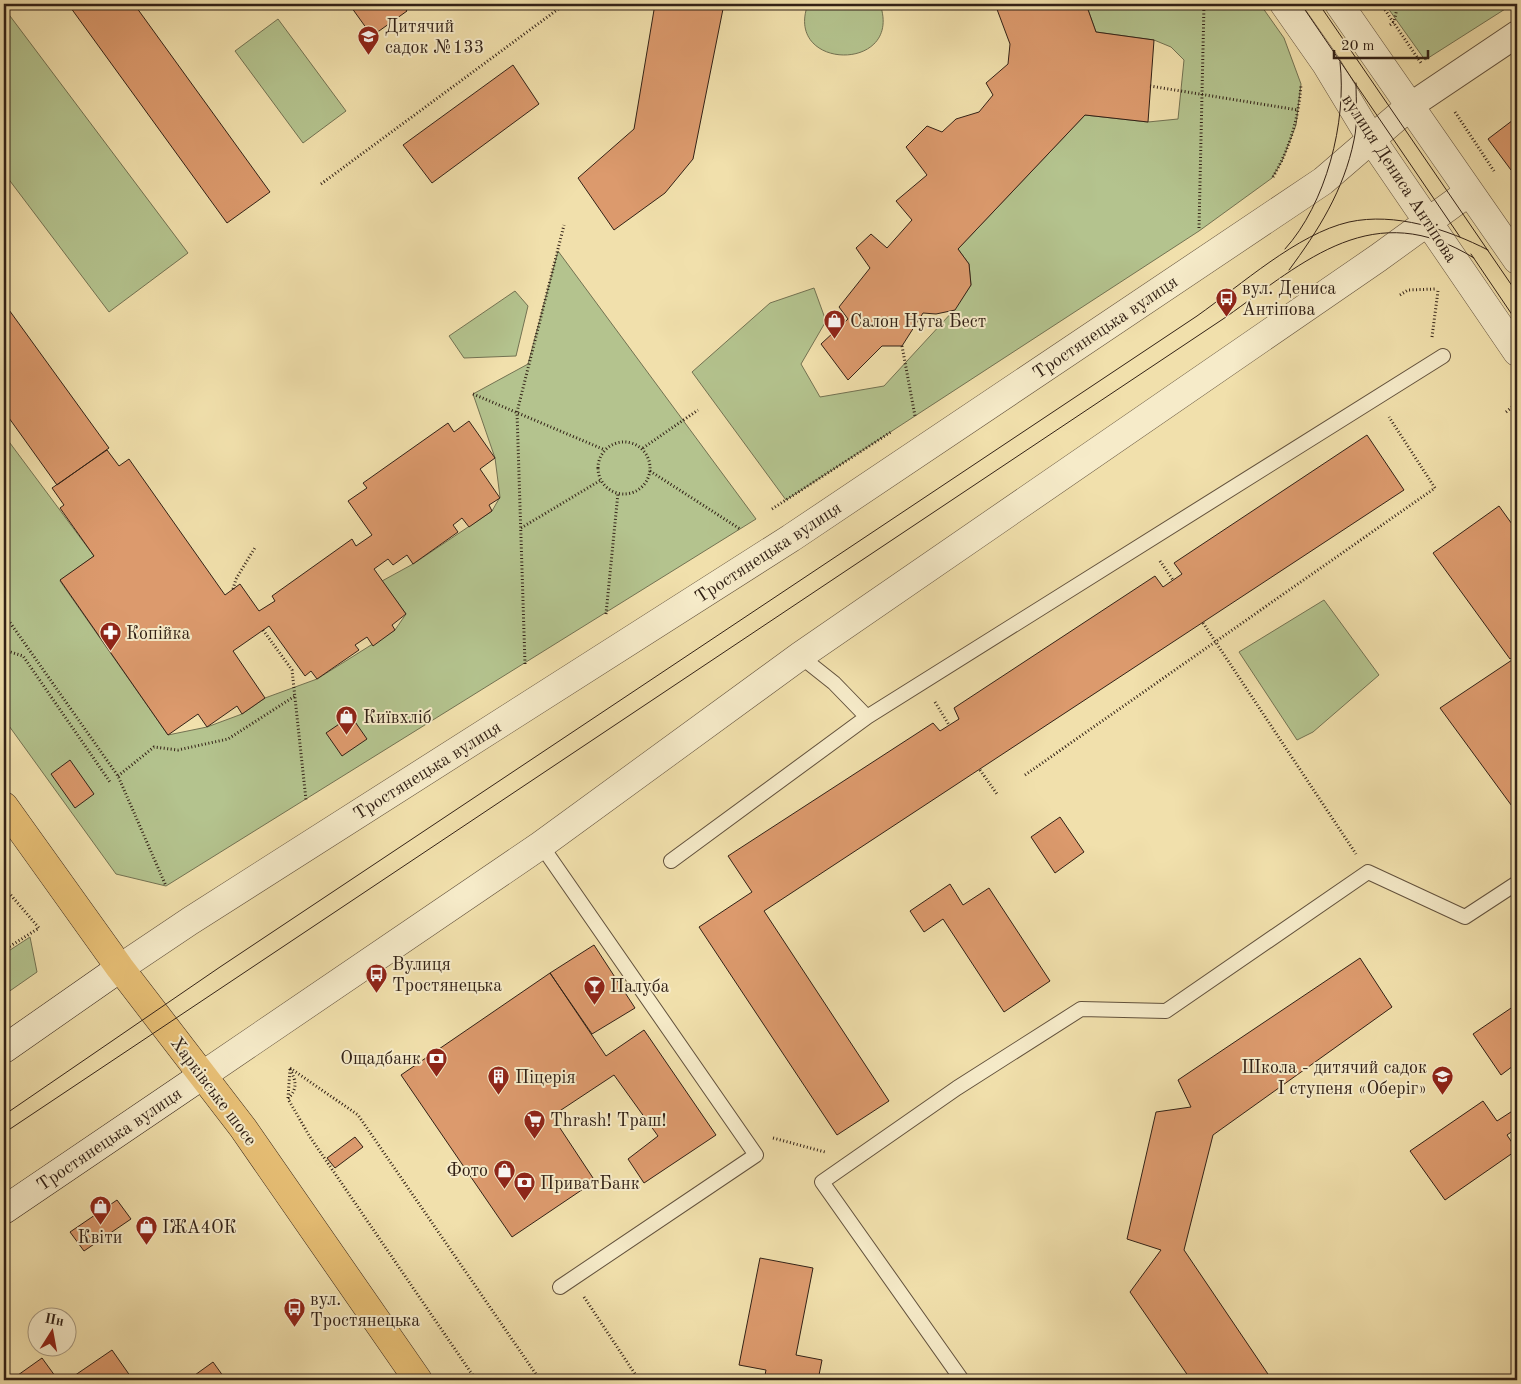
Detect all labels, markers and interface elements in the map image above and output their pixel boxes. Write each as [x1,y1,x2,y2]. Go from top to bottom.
place label: Дитячий садок №133 [385,18,484,57]
school or university icon: Дитячий садок №133 [357,24,381,55]
scale bar [1334,28,1427,60]
text: 20 m [1341,39,1375,54]
street label: вулиця Дениса Антіпова [1338,91,1460,266]
street label: Тростянецька вулиця [1030,273,1181,383]
place label: вул. Дениса Антіпова [1242,280,1336,319]
bus stop icon: вул. Дениса Антіпова [1214,286,1238,317]
shop icon: Салон Нуга Бест [822,309,846,340]
place label: Салон Нуга Бест [850,313,986,331]
street label: Тростянецька вулиця [692,499,845,607]
pharmacy icon: Копійка [98,621,122,652]
place label: Копійка [126,625,190,643]
shop icon: Київхліб [335,705,359,736]
place label: Київхліб [363,709,432,727]
street label: Тростянецька вулиця [351,718,505,824]
place label: Вулиця Тростянецька [392,956,502,995]
bus stop icon: Вулиця Тростянецька [364,962,388,993]
bar icon: Палуба [582,974,606,1005]
place label: Палуба [610,978,670,996]
street label: Харківське шосе [167,1034,260,1149]
bank icon: Ощадбанк [425,1046,449,1077]
place label: Ощадбанк [340,1050,421,1068]
place label: Школа - дитячий садок І ступеня «Оберіг» [1241,1059,1427,1098]
building icon: Піцерія [487,1065,511,1096]
school or university icon: Школа - дитячий садок І ступеня «Оберіг» [1431,1065,1455,1096]
place label: Піцерія [515,1069,576,1087]
street label: Тростянецька вулиця [34,1085,185,1195]
supermarket icon: Thrash! Траш! [522,1108,546,1139]
place label: Thrash! Траш! [550,1112,666,1130]
shop icon: Фото [492,1158,516,1189]
place label: Фото [447,1162,488,1180]
bank icon: ПриватБанк [512,1171,536,1202]
place label: ПриватБанк [540,1175,640,1193]
shop icon: Квіти [88,1195,112,1226]
shop icon: IЖА4ОК [134,1215,158,1246]
place label: IЖА4ОК [162,1219,237,1237]
place label: Квіти [78,1229,122,1247]
place label: вул. Тростянецька [310,1291,420,1330]
bus stop icon: вул. Тростянецька [282,1297,306,1328]
north arrow [28,1306,78,1356]
text: Пн [43,1312,65,1329]

